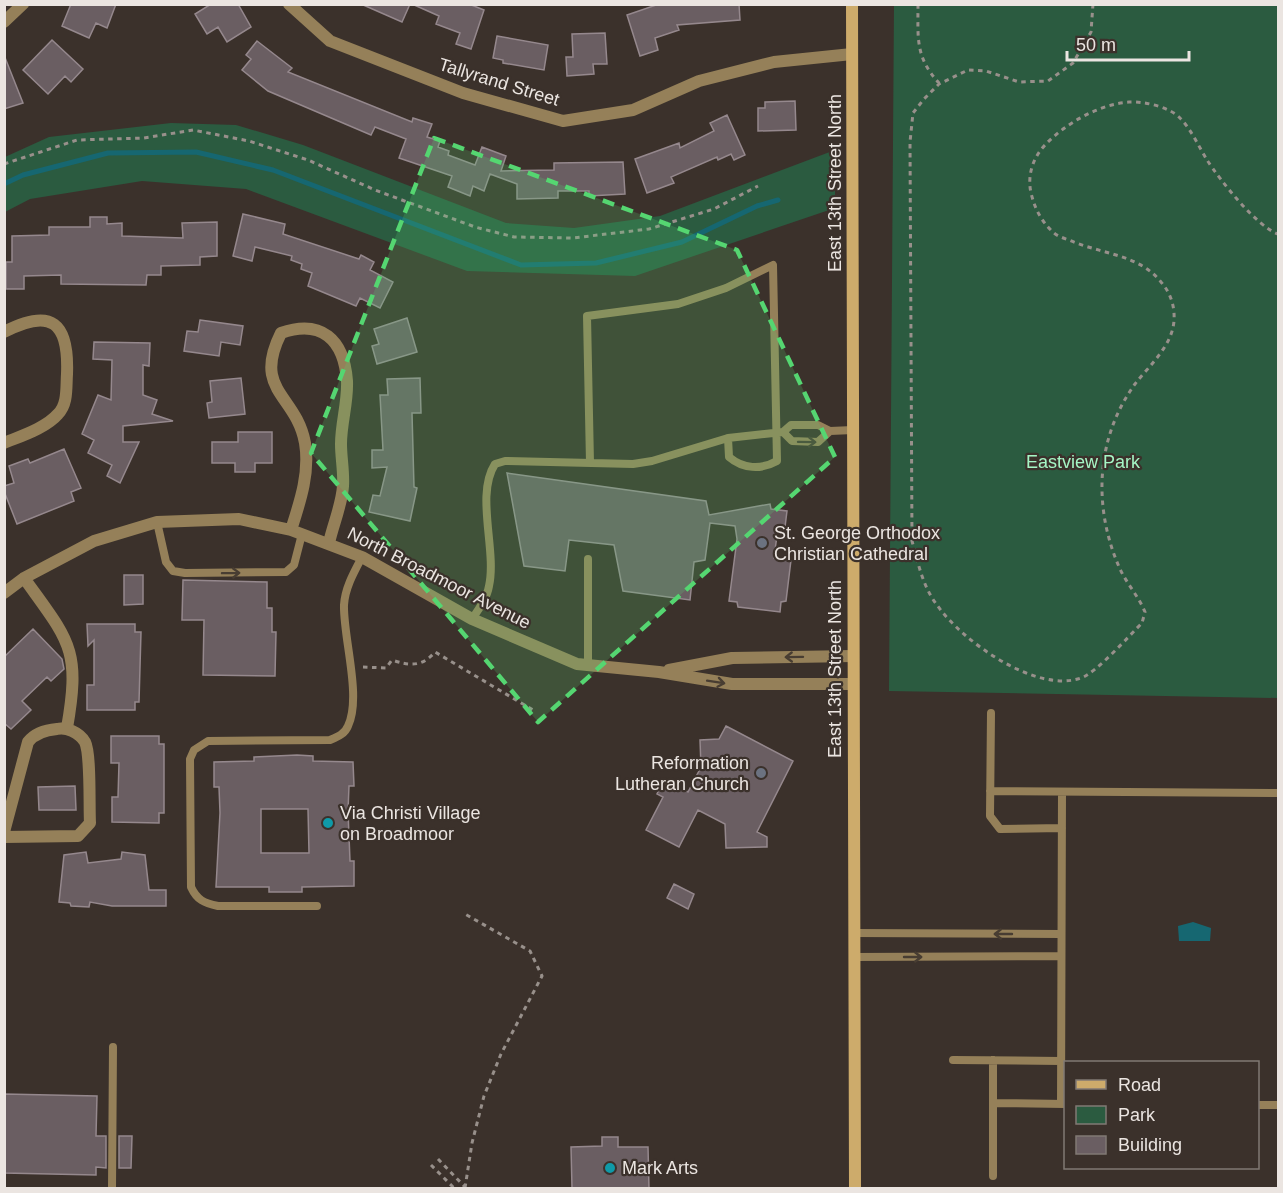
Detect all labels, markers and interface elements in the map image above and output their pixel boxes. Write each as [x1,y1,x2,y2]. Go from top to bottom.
scale bar [1067,24,1188,62]
text: 50 m [1076,35,1116,55]
street label: Tallyrand Street [436,54,562,110]
street label: East 13th Street North [825,94,845,272]
one-way arrow [796,436,816,447]
park label: Eastview Park [1026,452,1141,472]
street label: North Broadmoor Avenue [344,523,534,633]
place label: St. George Orthodox Christian Cathedral [774,523,940,564]
marker: St. George Orthodox Christian Cathedral [755,536,769,550]
one-way arrow [221,567,241,578]
street label: East 13th Street North [825,580,845,758]
one-way arrow [785,651,805,663]
one-way arrow [706,677,726,688]
place label: Reformation Lutheran Church [615,753,749,794]
marker: Reformation Lutheran Church [754,766,768,780]
place label: Via Christi Village on Broadmoor [340,803,480,844]
marker: Via Christi Village on Broadmoor [321,816,335,830]
one-way arrow [993,928,1013,940]
one-way arrow [902,951,922,963]
legend [1064,1061,1259,1169]
text: Road [1118,1075,1161,1095]
text: Park [1118,1105,1156,1125]
text: Building [1118,1135,1182,1155]
place label: Mark Arts [622,1158,698,1178]
marker: Mark Arts [603,1161,617,1175]

